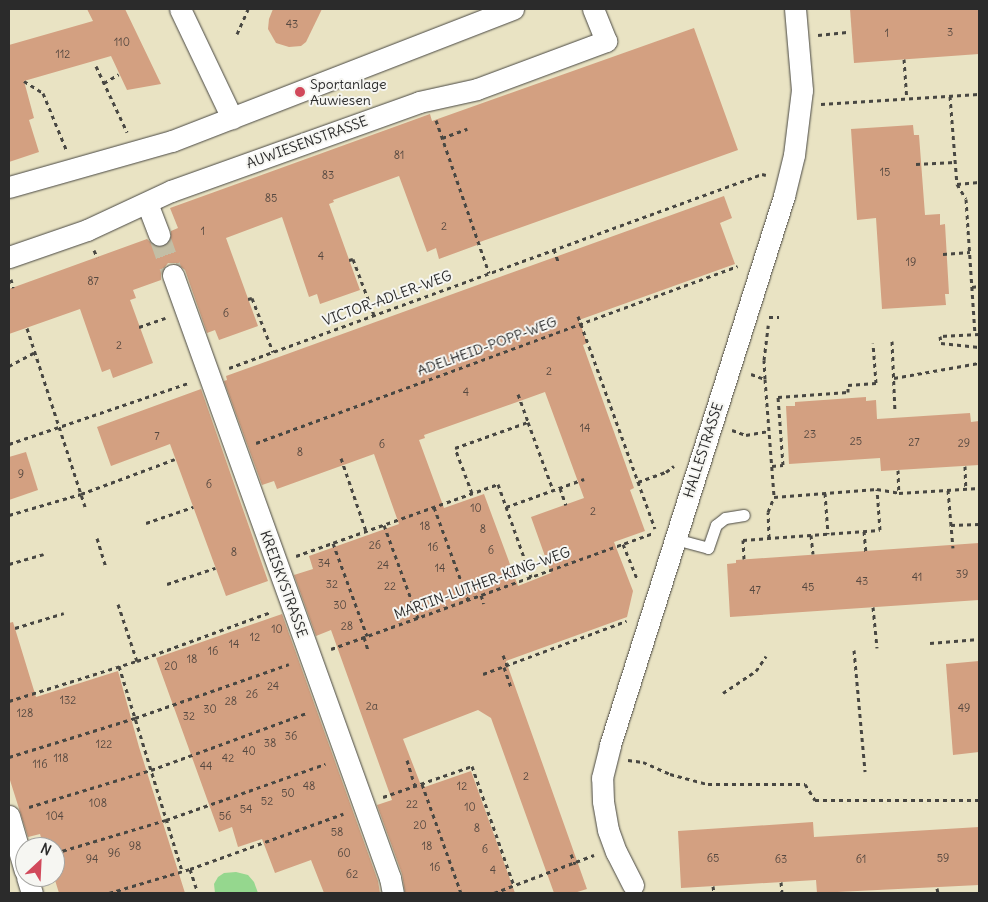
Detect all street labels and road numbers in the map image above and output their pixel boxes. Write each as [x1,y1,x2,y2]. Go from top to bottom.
street label: AUWIESENSTRASSE [244,112,370,172]
street label: VICTOR-ADLER-WEG [320,267,454,329]
street label: ADELHEID-POPP-WEG [415,313,559,379]
street label: HALLESTRASSE [680,400,726,500]
street label: KREISKYSTRASSE [257,528,311,640]
street label: MARTIN-LUTHER-KING-WEG [392,543,572,623]

